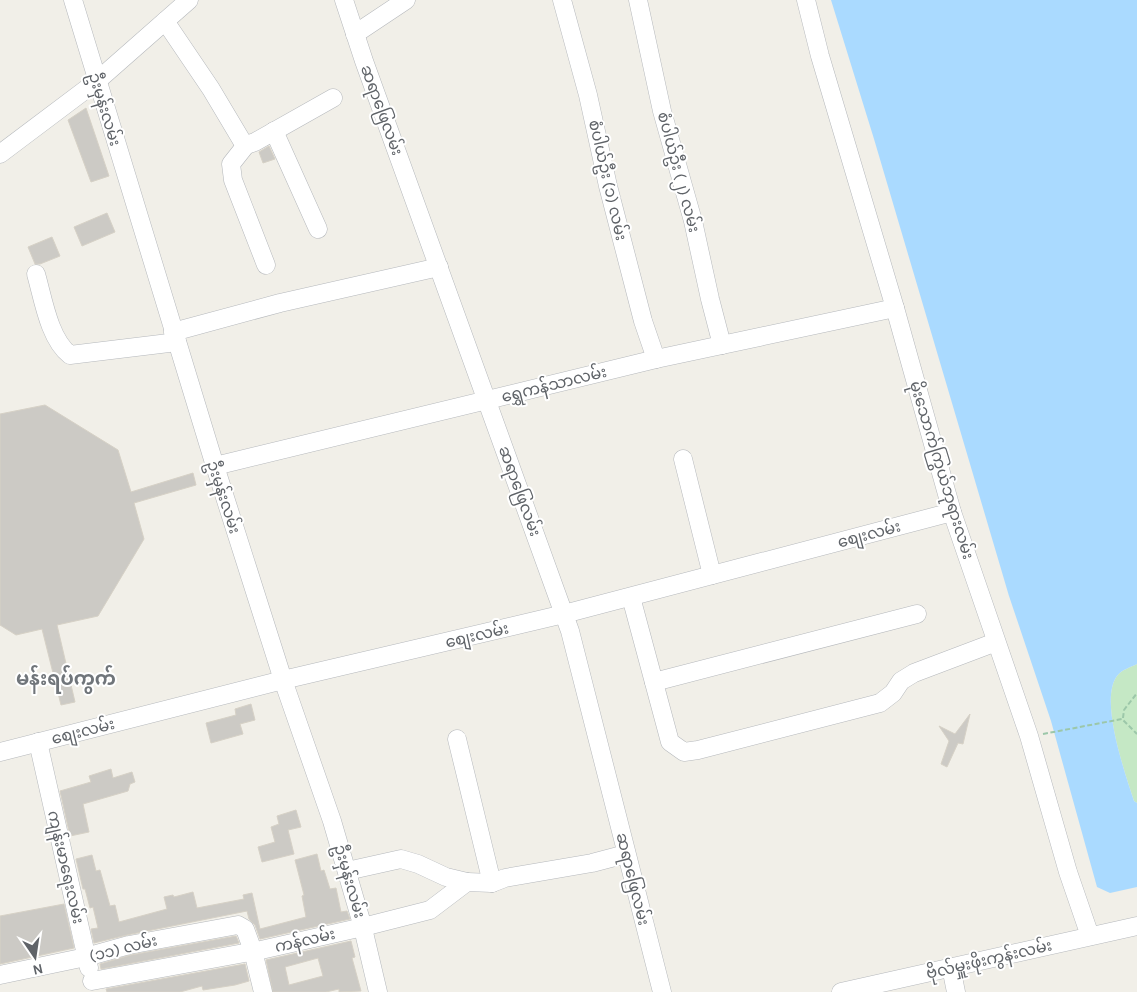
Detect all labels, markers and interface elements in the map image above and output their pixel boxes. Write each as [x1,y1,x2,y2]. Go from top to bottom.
street label: ဆရာဖြေလမ်း [353,61,409,159]
street label: ဦးမှန်းလမ်း [80,69,127,150]
street label: စံပါယ်ဦး (၂) လမ်း [650,109,706,235]
street label: စံပါယ်ဦး (၁) လမ်း [581,117,633,243]
street label: ‌ရွှေကန်သာလမ်း [499,360,610,410]
street label: မိုးသောက်ကြွယ်ဘုရားလမ်း [901,378,980,563]
street label: ဆရာဖြေလမ်း [491,442,547,540]
street label: ဦးမှန်းလမ်း [198,457,247,538]
street label: စျေးလမ်း [835,515,904,555]
street label: စျေးလမ်း [443,617,512,655]
district label: မန်းရပ်ကွက် [16,665,116,694]
street label: စျေးလမ်း [49,712,118,752]
street label: ကျန်းမာရေးလမ်း [40,808,90,926]
street label: ဆရာဖြေလမ်း [608,830,656,928]
street label: ဦးမှန်းလမ်း [326,841,372,922]
street label: ကန်လမ်း [272,922,338,960]
street label: (၁၁) လမ်း [87,928,159,966]
north arrow [10,932,60,982]
street label: ဗိုလ်မှူးဖိုးကွန်းလမ်း [924,933,1055,988]
text: N [31,960,45,979]

